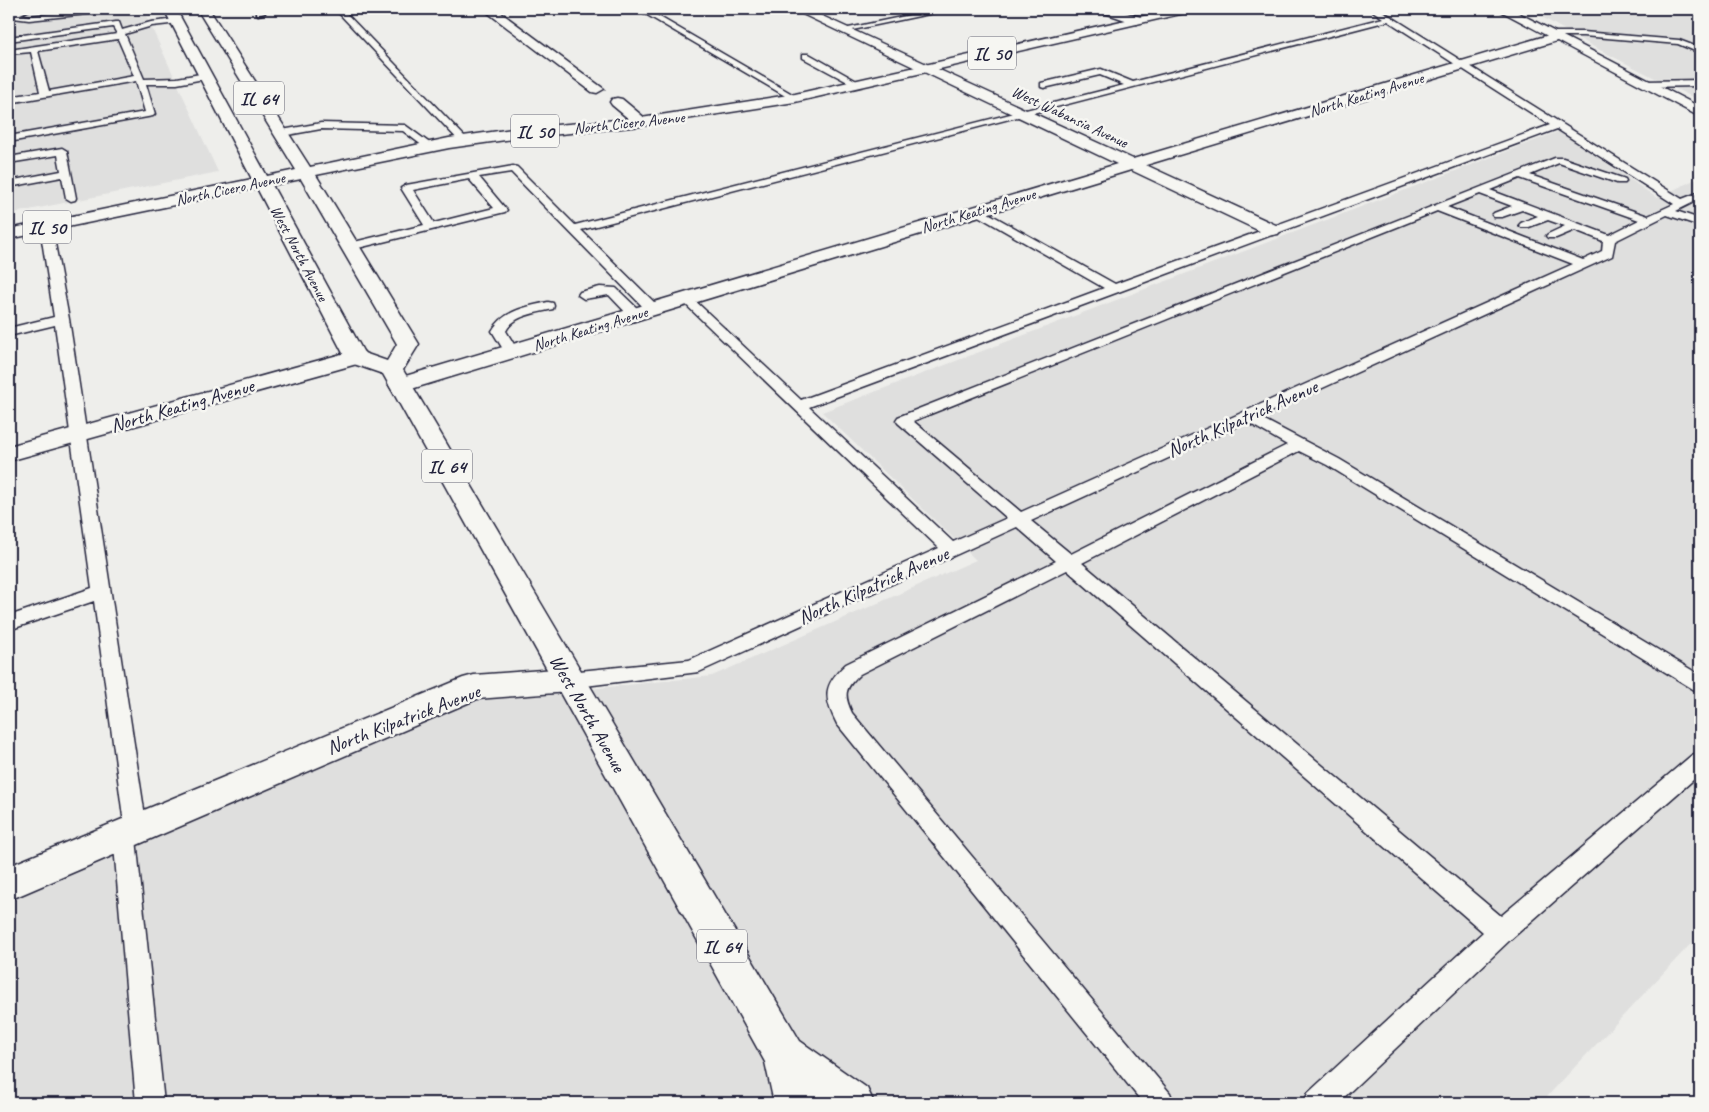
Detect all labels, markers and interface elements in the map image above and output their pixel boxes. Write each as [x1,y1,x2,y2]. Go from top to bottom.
road number: IL 50 [968,36,1016,70]
street label: North Keating Avenue [1307,68,1428,122]
street label: West Wabansia Avenue [1008,81,1132,153]
road number: IL 64 [234,82,284,115]
street label: North Cicero Avenue [573,107,687,139]
road number: IL 50 [511,114,559,148]
street label: North Cicero Avenue [174,167,288,210]
street label: North Keating Avenue [919,184,1040,238]
street label: West North Avenue [266,202,333,306]
road number: IL 50 [23,210,71,243]
street label: North Keating Avenue [531,302,652,356]
street label: North Keating Avenue [107,373,258,438]
street label: North Kilpatrick Avenue [1163,373,1323,463]
road number: IL 64 [422,450,472,482]
street label: North Kilpatrick Avenue [794,540,954,630]
street label: West North Avenue [544,650,632,778]
street label: North Kilpatrick Avenue [323,678,485,760]
road number: IL 64 [697,929,747,962]

